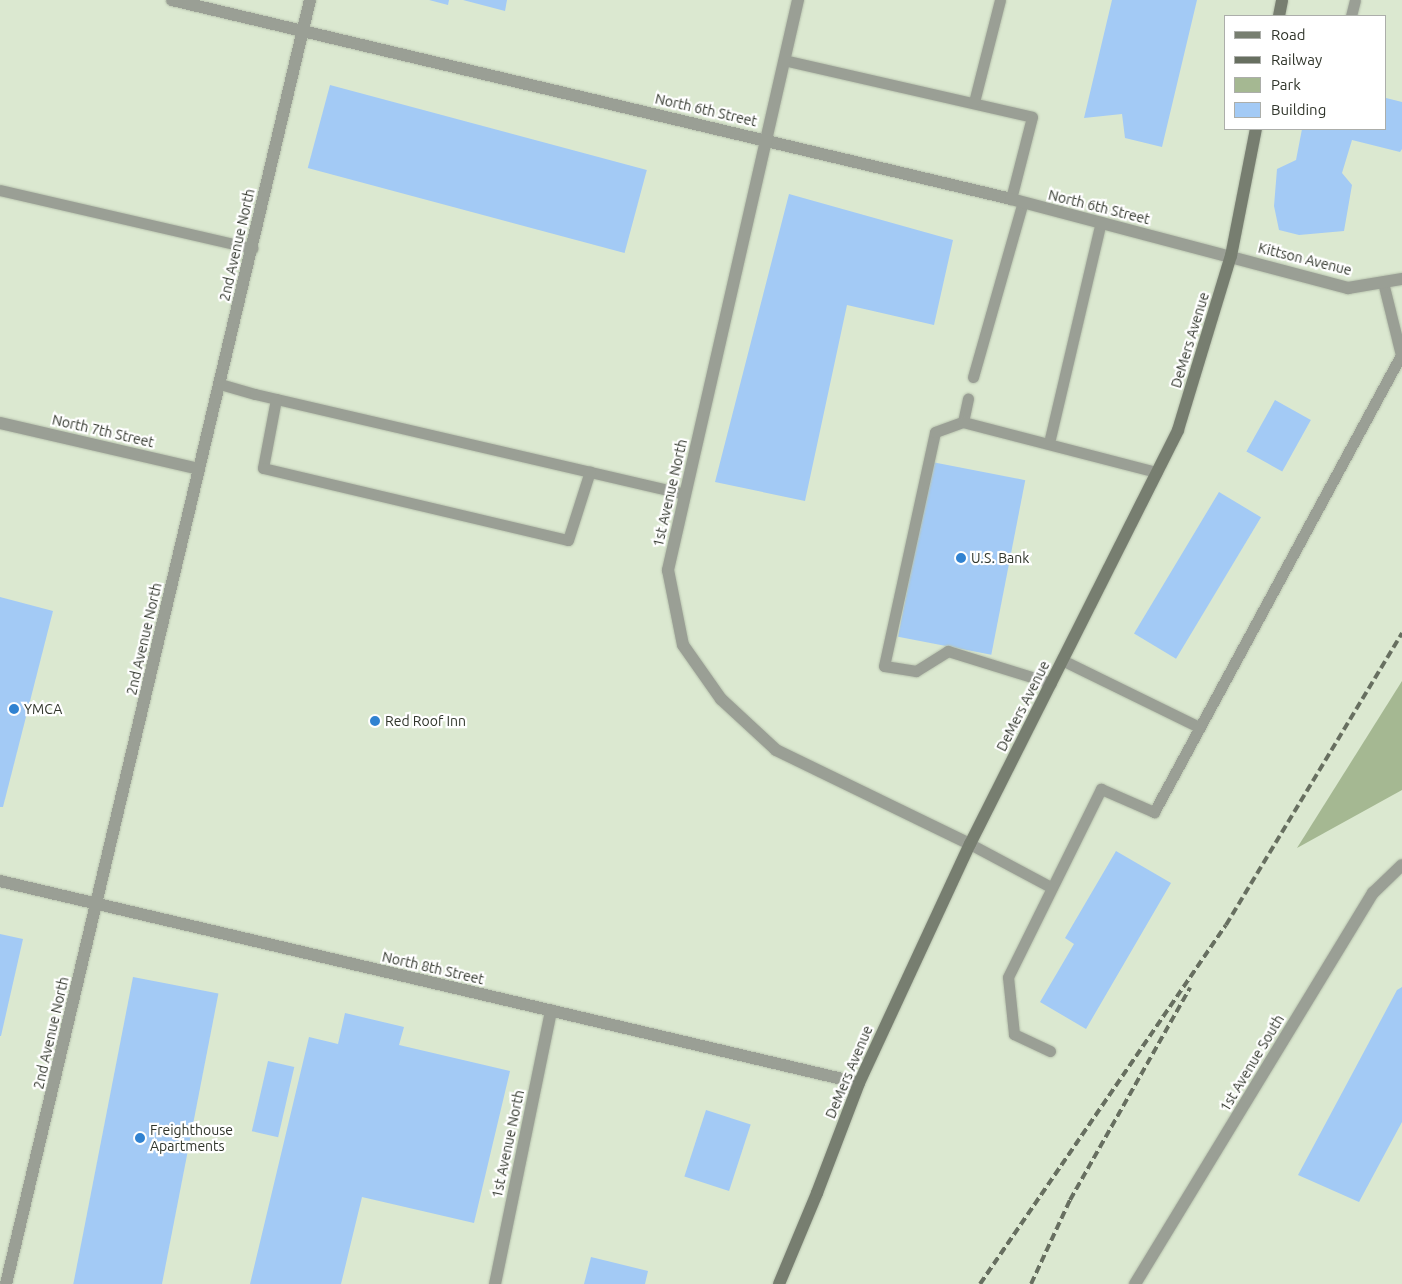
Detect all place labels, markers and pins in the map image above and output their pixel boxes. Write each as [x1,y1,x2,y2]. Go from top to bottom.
place label: U.S. Bank [971,550,1029,566]
marker: U.S. Bank [955,552,967,564]
place label: YMCA [24,701,62,717]
marker: YMCA [8,703,20,715]
place label: Red Roof Inn [385,713,466,729]
marker: Red Roof Inn [369,715,381,727]
place label: Freighthouse Apartments [150,1122,233,1154]
marker: Freighthouse Apartments [134,1132,146,1144]

